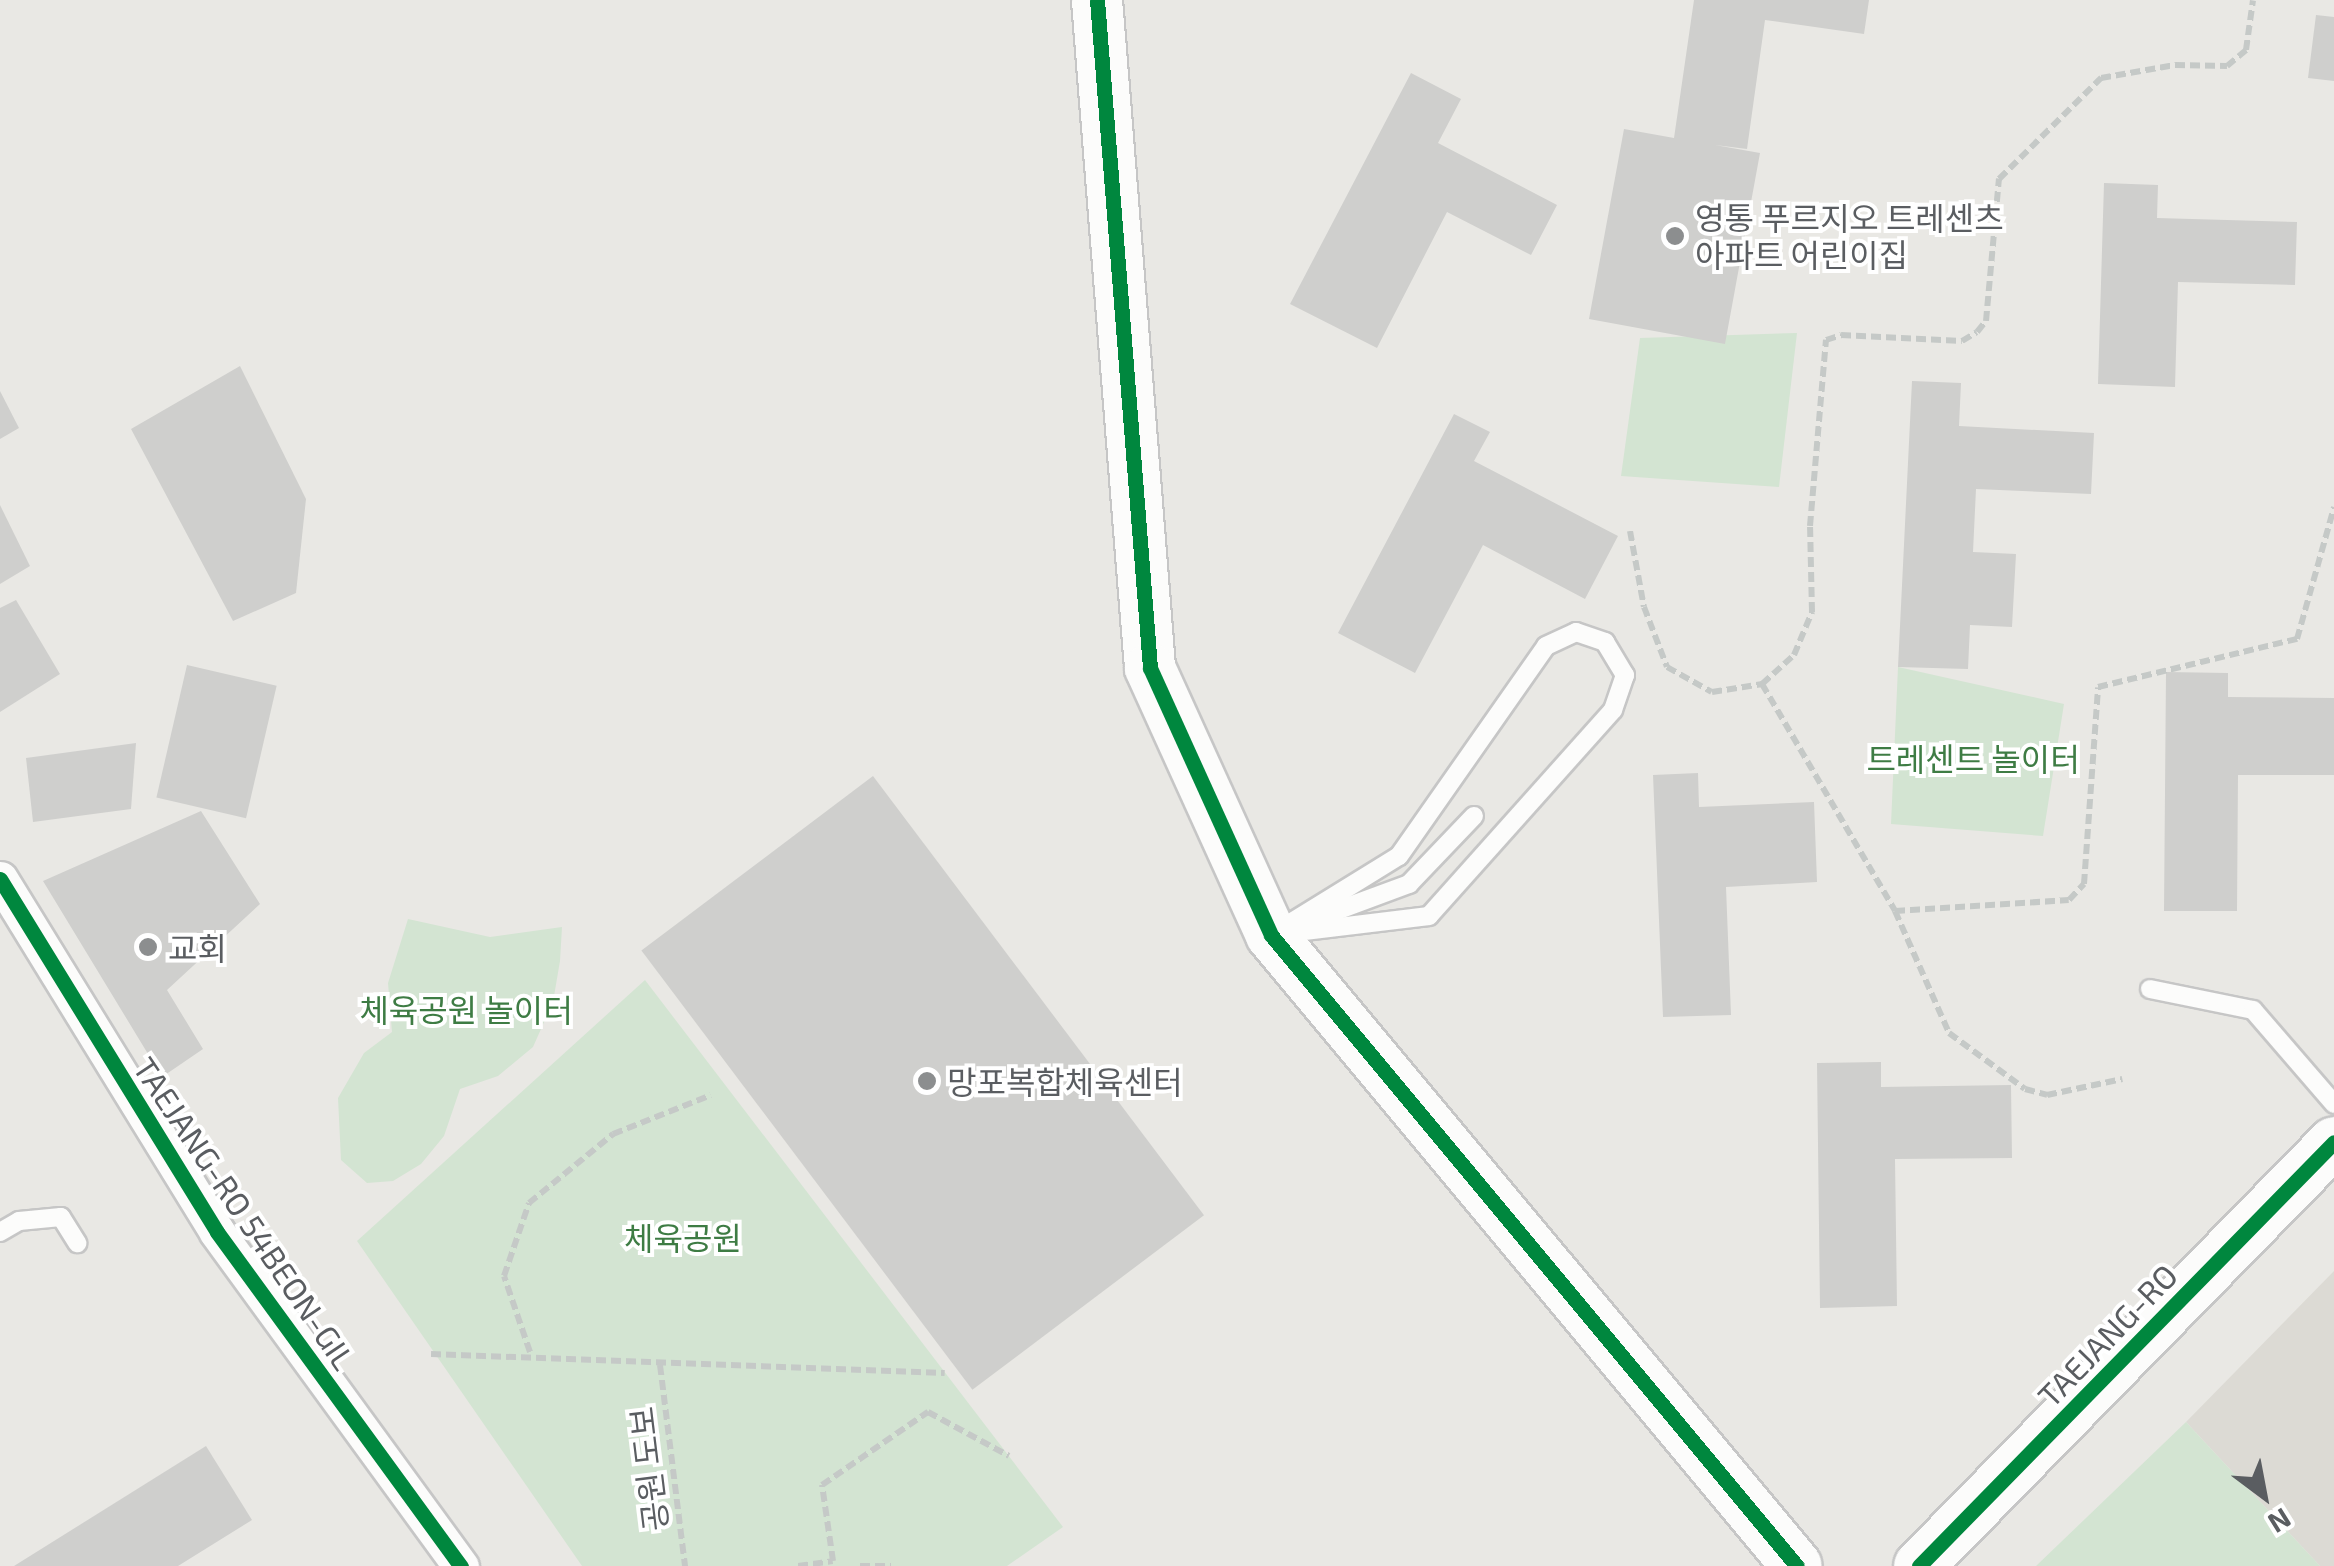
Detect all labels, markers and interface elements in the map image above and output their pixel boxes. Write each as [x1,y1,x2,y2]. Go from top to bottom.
place label: 영통 푸르지오 트레센츠 아파트 어린이집 [1695,199,2004,274]
marker: 영통 푸르지오 트레센츠 아파트 어린이집 [1664,225,1686,247]
park label: 트레센트 놀이터 [1866,739,2080,777]
place label: 교회 [168,928,227,966]
marker: 교회 [137,936,159,958]
park label: 체육공원 놀이터 [359,990,573,1028]
street label: TAEJANG-RO 54BEON-GIL [126,1050,364,1376]
place label: 망포복합체육센터 [947,1062,1183,1100]
marker: 망포복합체육센터 [916,1070,938,1092]
park label: 체육공원 [624,1218,742,1256]
street label: TAEJANG-RO [2029,1256,2185,1414]
street label: 공원 도보 [621,1405,675,1533]
north arrow [2214,1446,2314,1546]
text: N [2262,1502,2297,1541]

